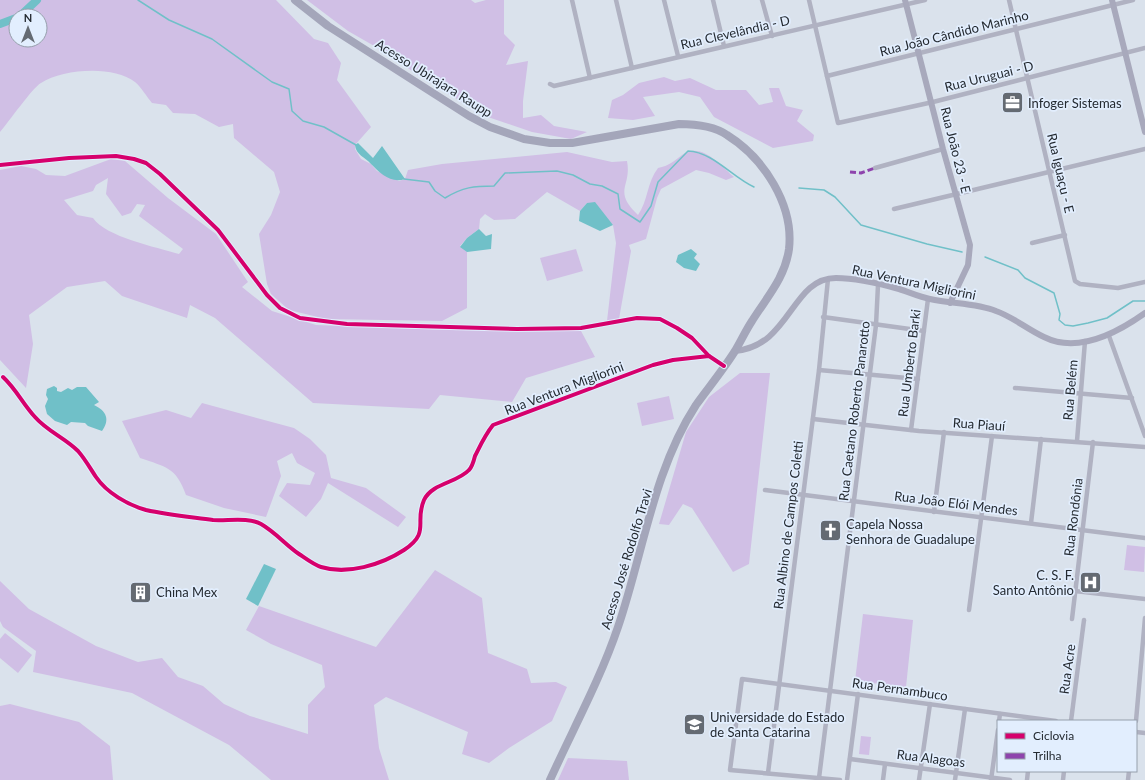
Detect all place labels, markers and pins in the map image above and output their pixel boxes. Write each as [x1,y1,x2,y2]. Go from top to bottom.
office icon: Infoger Sistemas [1000,90,1026,116]
place label: Infoger Sistemas [1028,95,1122,111]
place label: Capela Nossa Senhora de Guadalupe [846,516,975,547]
church icon: Capela Nossa Senhora de Guadalupe [817,518,843,544]
place label: C. S. F. Santo Antônio [993,567,1074,598]
hospital icon: C. S. F. Santo Antônio [1077,569,1103,595]
building icon: China Mex [128,579,154,605]
place label: China Mex [156,584,218,600]
place label: Universidade do Estado de Santa Catarina [710,709,845,740]
school or university icon: Universidade do Estado de Santa Catarina [682,711,708,737]

